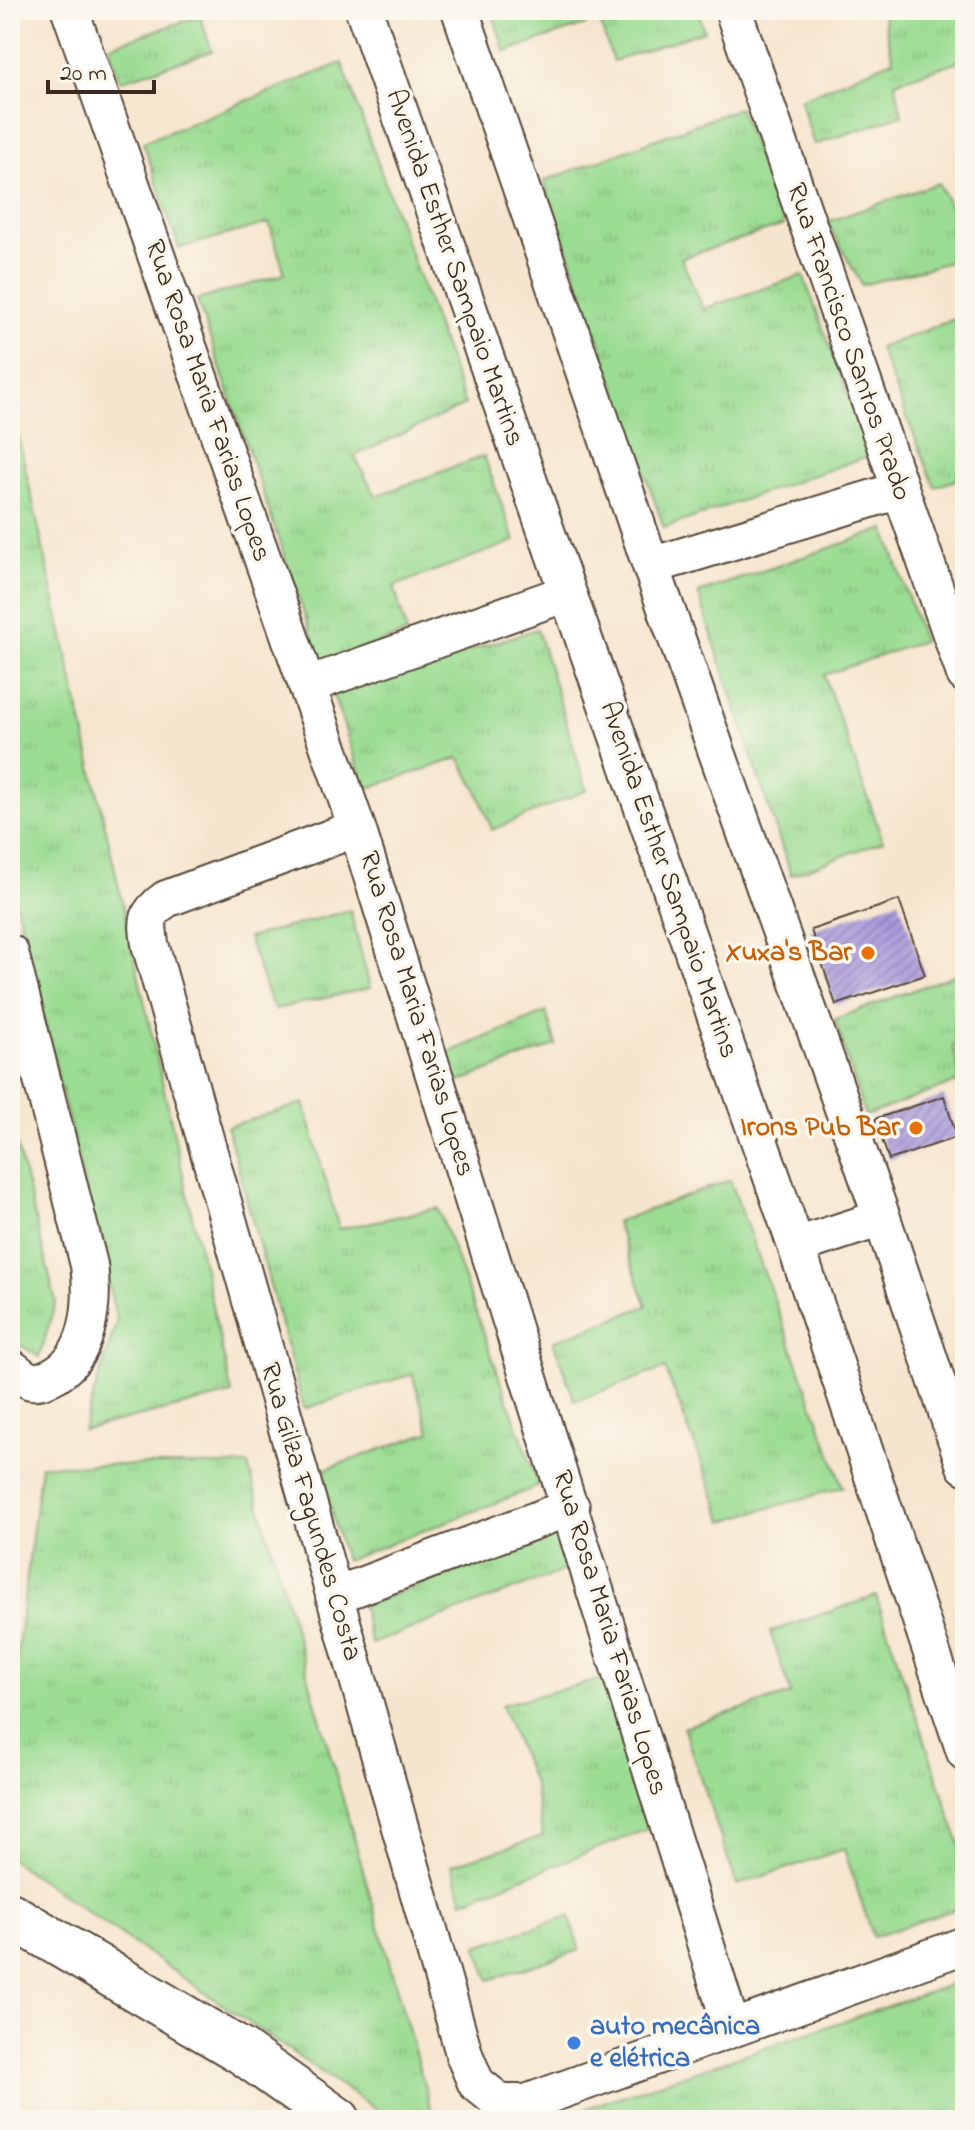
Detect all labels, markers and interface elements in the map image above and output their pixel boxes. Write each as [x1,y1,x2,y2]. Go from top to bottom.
scale bar [48,44,154,94]
text: 20 m [60,57,107,92]
street label: Avenida Esther Sampaio Martins [374,84,534,452]
street label: Rua Francisco Santos Prado [774,178,922,506]
street label: Rua Rosa Maria Farias Lopes [133,234,281,568]
street label: Avenida Esther Sampaio Martins [588,696,748,1064]
street label: Rua Rosa Maria Farias Lopes [347,846,485,1182]
place label: Xuxa's Bar [725,933,853,974]
marker: Xuxa's Bar [859,944,877,962]
place label: Irons Pub Bar [740,1108,901,1149]
marker: Irons Pub Bar [907,1119,925,1137]
street label: Rua Gilza Fagundes Costa [248,1358,372,1666]
street label: Rua Rosa Maria Farias Lopes [540,1465,678,1801]
place label: auto mecânica e elétrica [590,2007,760,2080]
marker: auto mecânica e elétrica [565,2034,583,2052]

